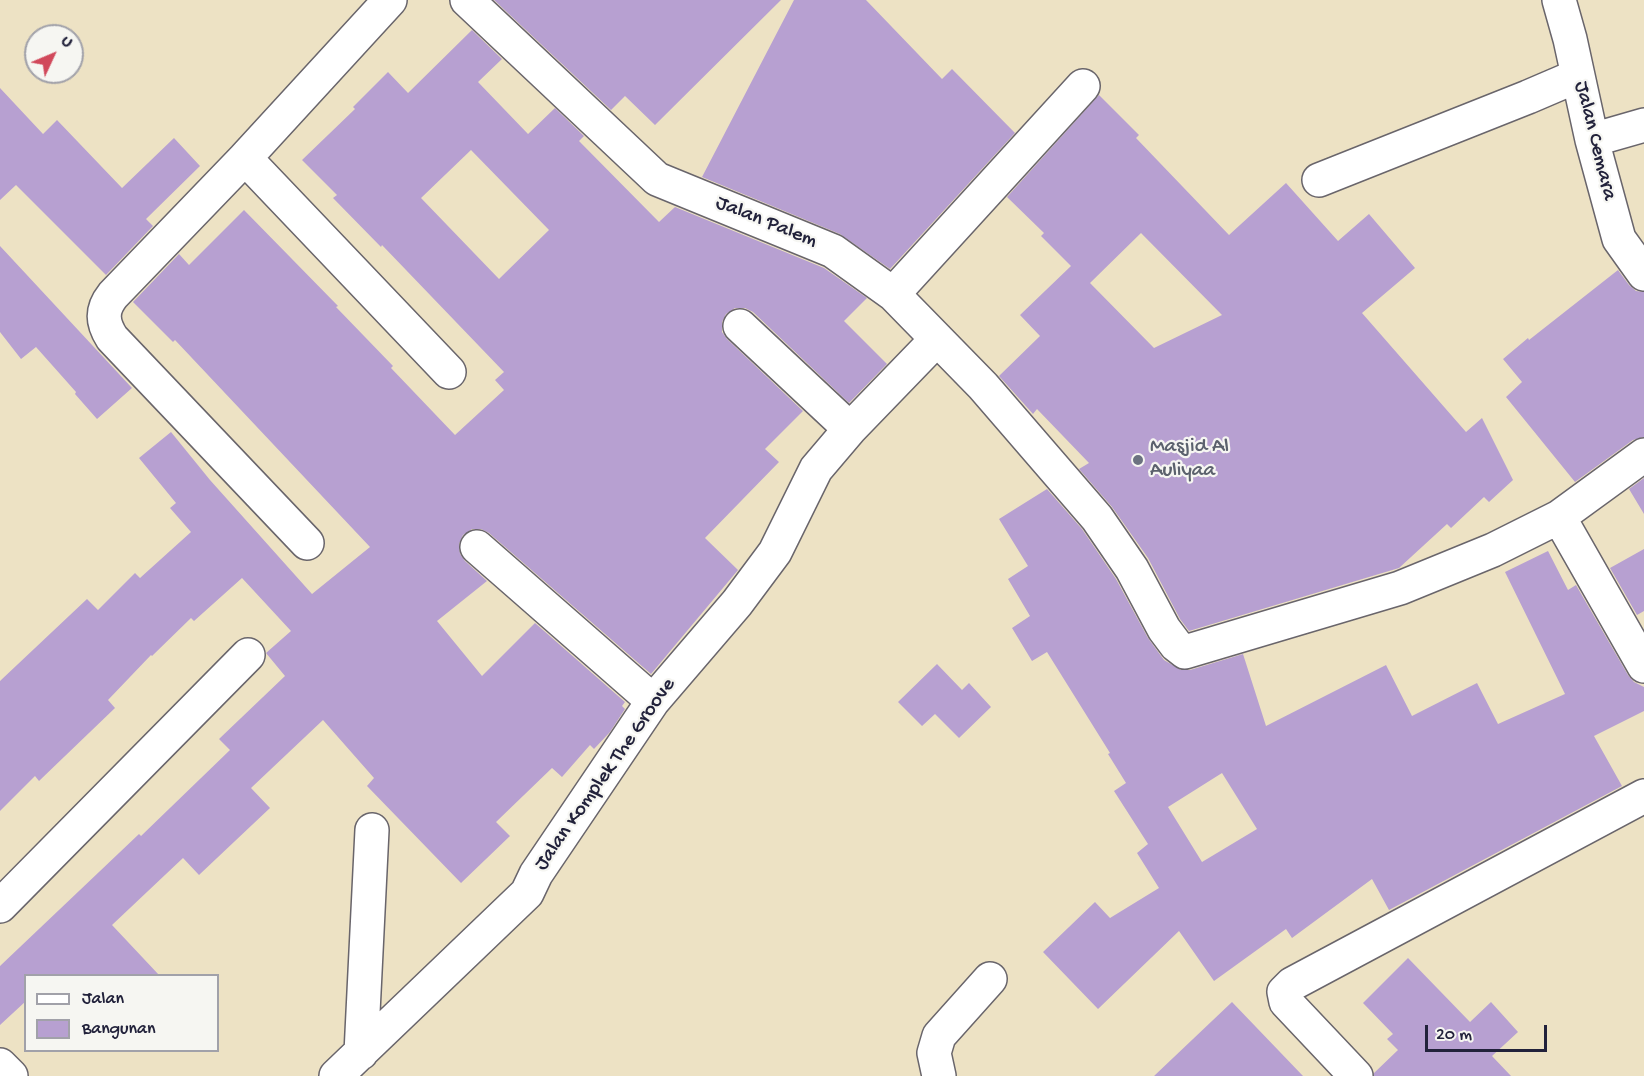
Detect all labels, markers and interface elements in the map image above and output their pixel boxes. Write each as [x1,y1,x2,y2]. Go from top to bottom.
north arrow [24,24,84,84]
text: U [56,33,76,52]
street label: Jalan Cemara [1567,79,1621,203]
street label: Jalan Palem [711,191,821,255]
place label: Masjid Al Auliyaa [1150,435,1229,485]
marker: Masjid Al Auliyaa [1131,453,1145,467]
street label: Jalan Komplek The Groove [530,674,682,876]
legend [24,974,219,1052]
text: Jalan [82,989,124,1010]
scale bar [1428,1013,1550,1051]
text: Bangunan [82,1019,156,1040]
text: 20 m [1436,1025,1472,1046]

